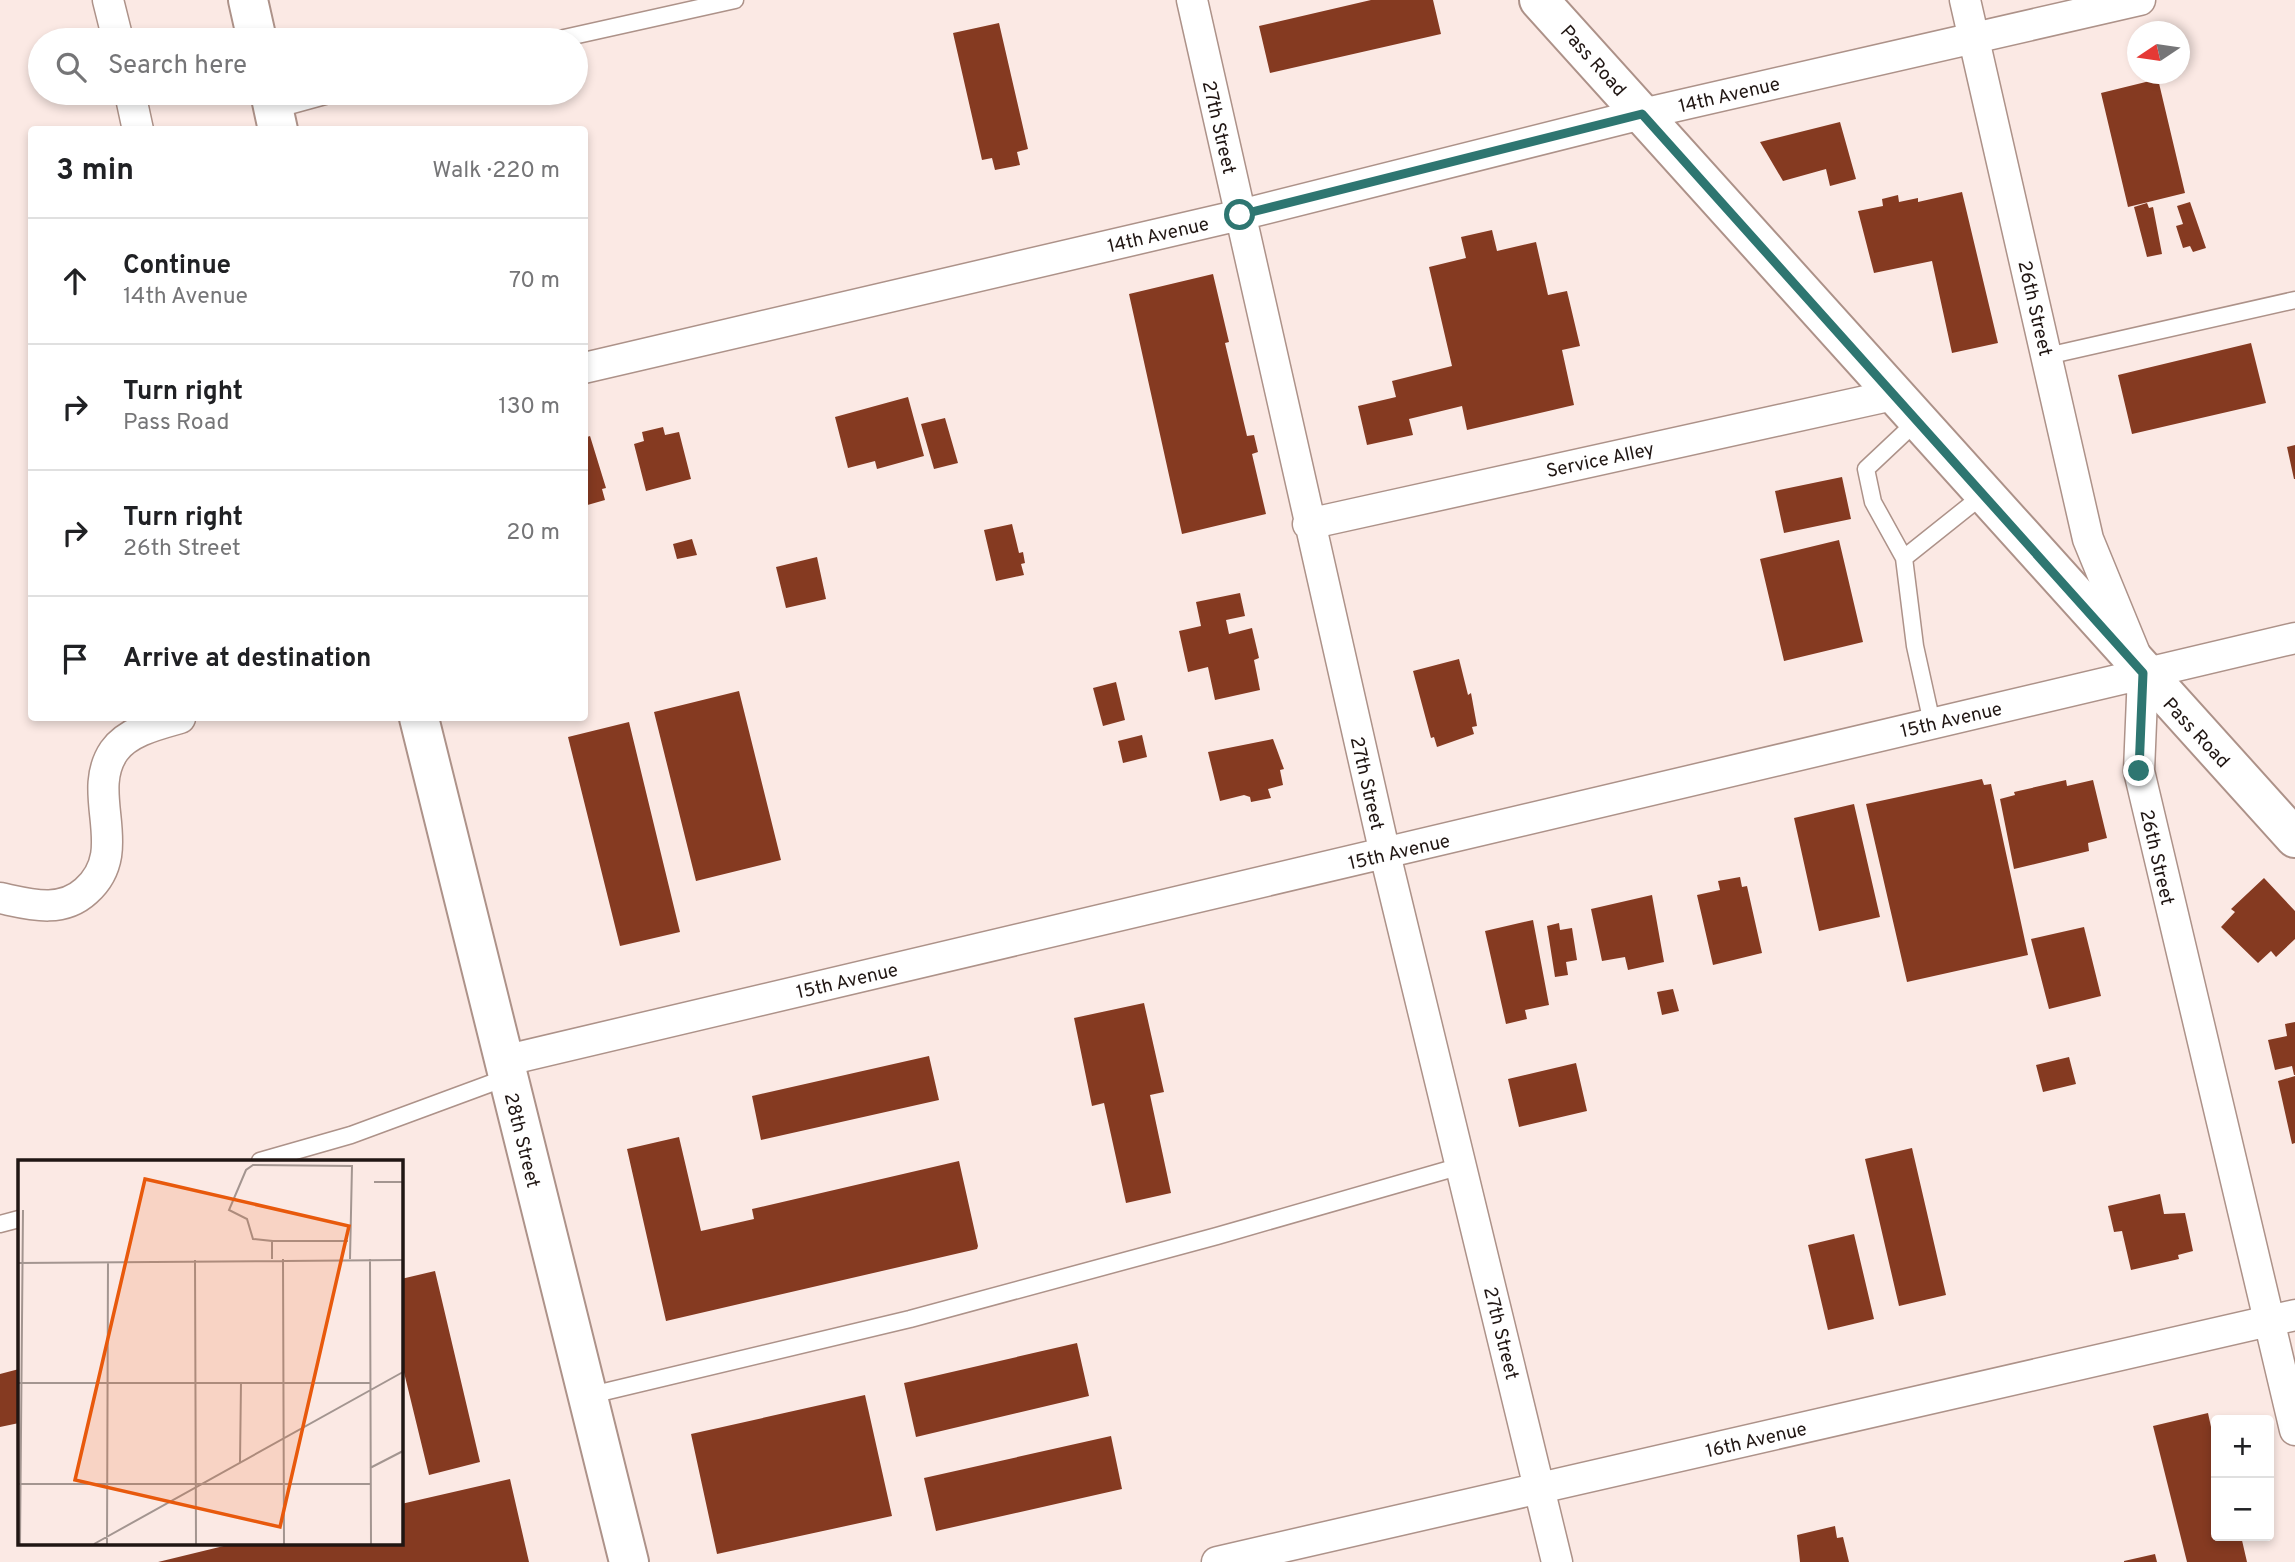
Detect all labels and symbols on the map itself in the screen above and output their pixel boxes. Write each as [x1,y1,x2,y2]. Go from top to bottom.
street label: Pass Road [1554,21,1631,102]
north arrow [2127,21,2190,84]
street label: 14th Avenue [1676,73,1782,119]
street label: 27th Street [1196,78,1240,176]
route start [1224,199,1255,230]
street label: 14th Avenue [1105,213,1211,259]
street label: 26th Street [2011,258,2057,359]
street label: Service Alley [1544,438,1657,484]
street label: Pass Road [2157,693,2234,774]
street label: 15th Avenue [1898,698,2005,744]
street label: 27th Street [1344,734,1388,832]
route end [2123,755,2154,786]
street label: 26th Street [2133,807,2179,908]
street label: 15th Avenue [1346,830,1453,876]
street label: 15th Avenue [794,959,901,1005]
street label: 28th Street [498,1090,544,1191]
inset map [18,1160,402,1544]
street label: 27th Street [1477,1284,1523,1383]
street label: 16th Avenue [1703,1418,1809,1464]

